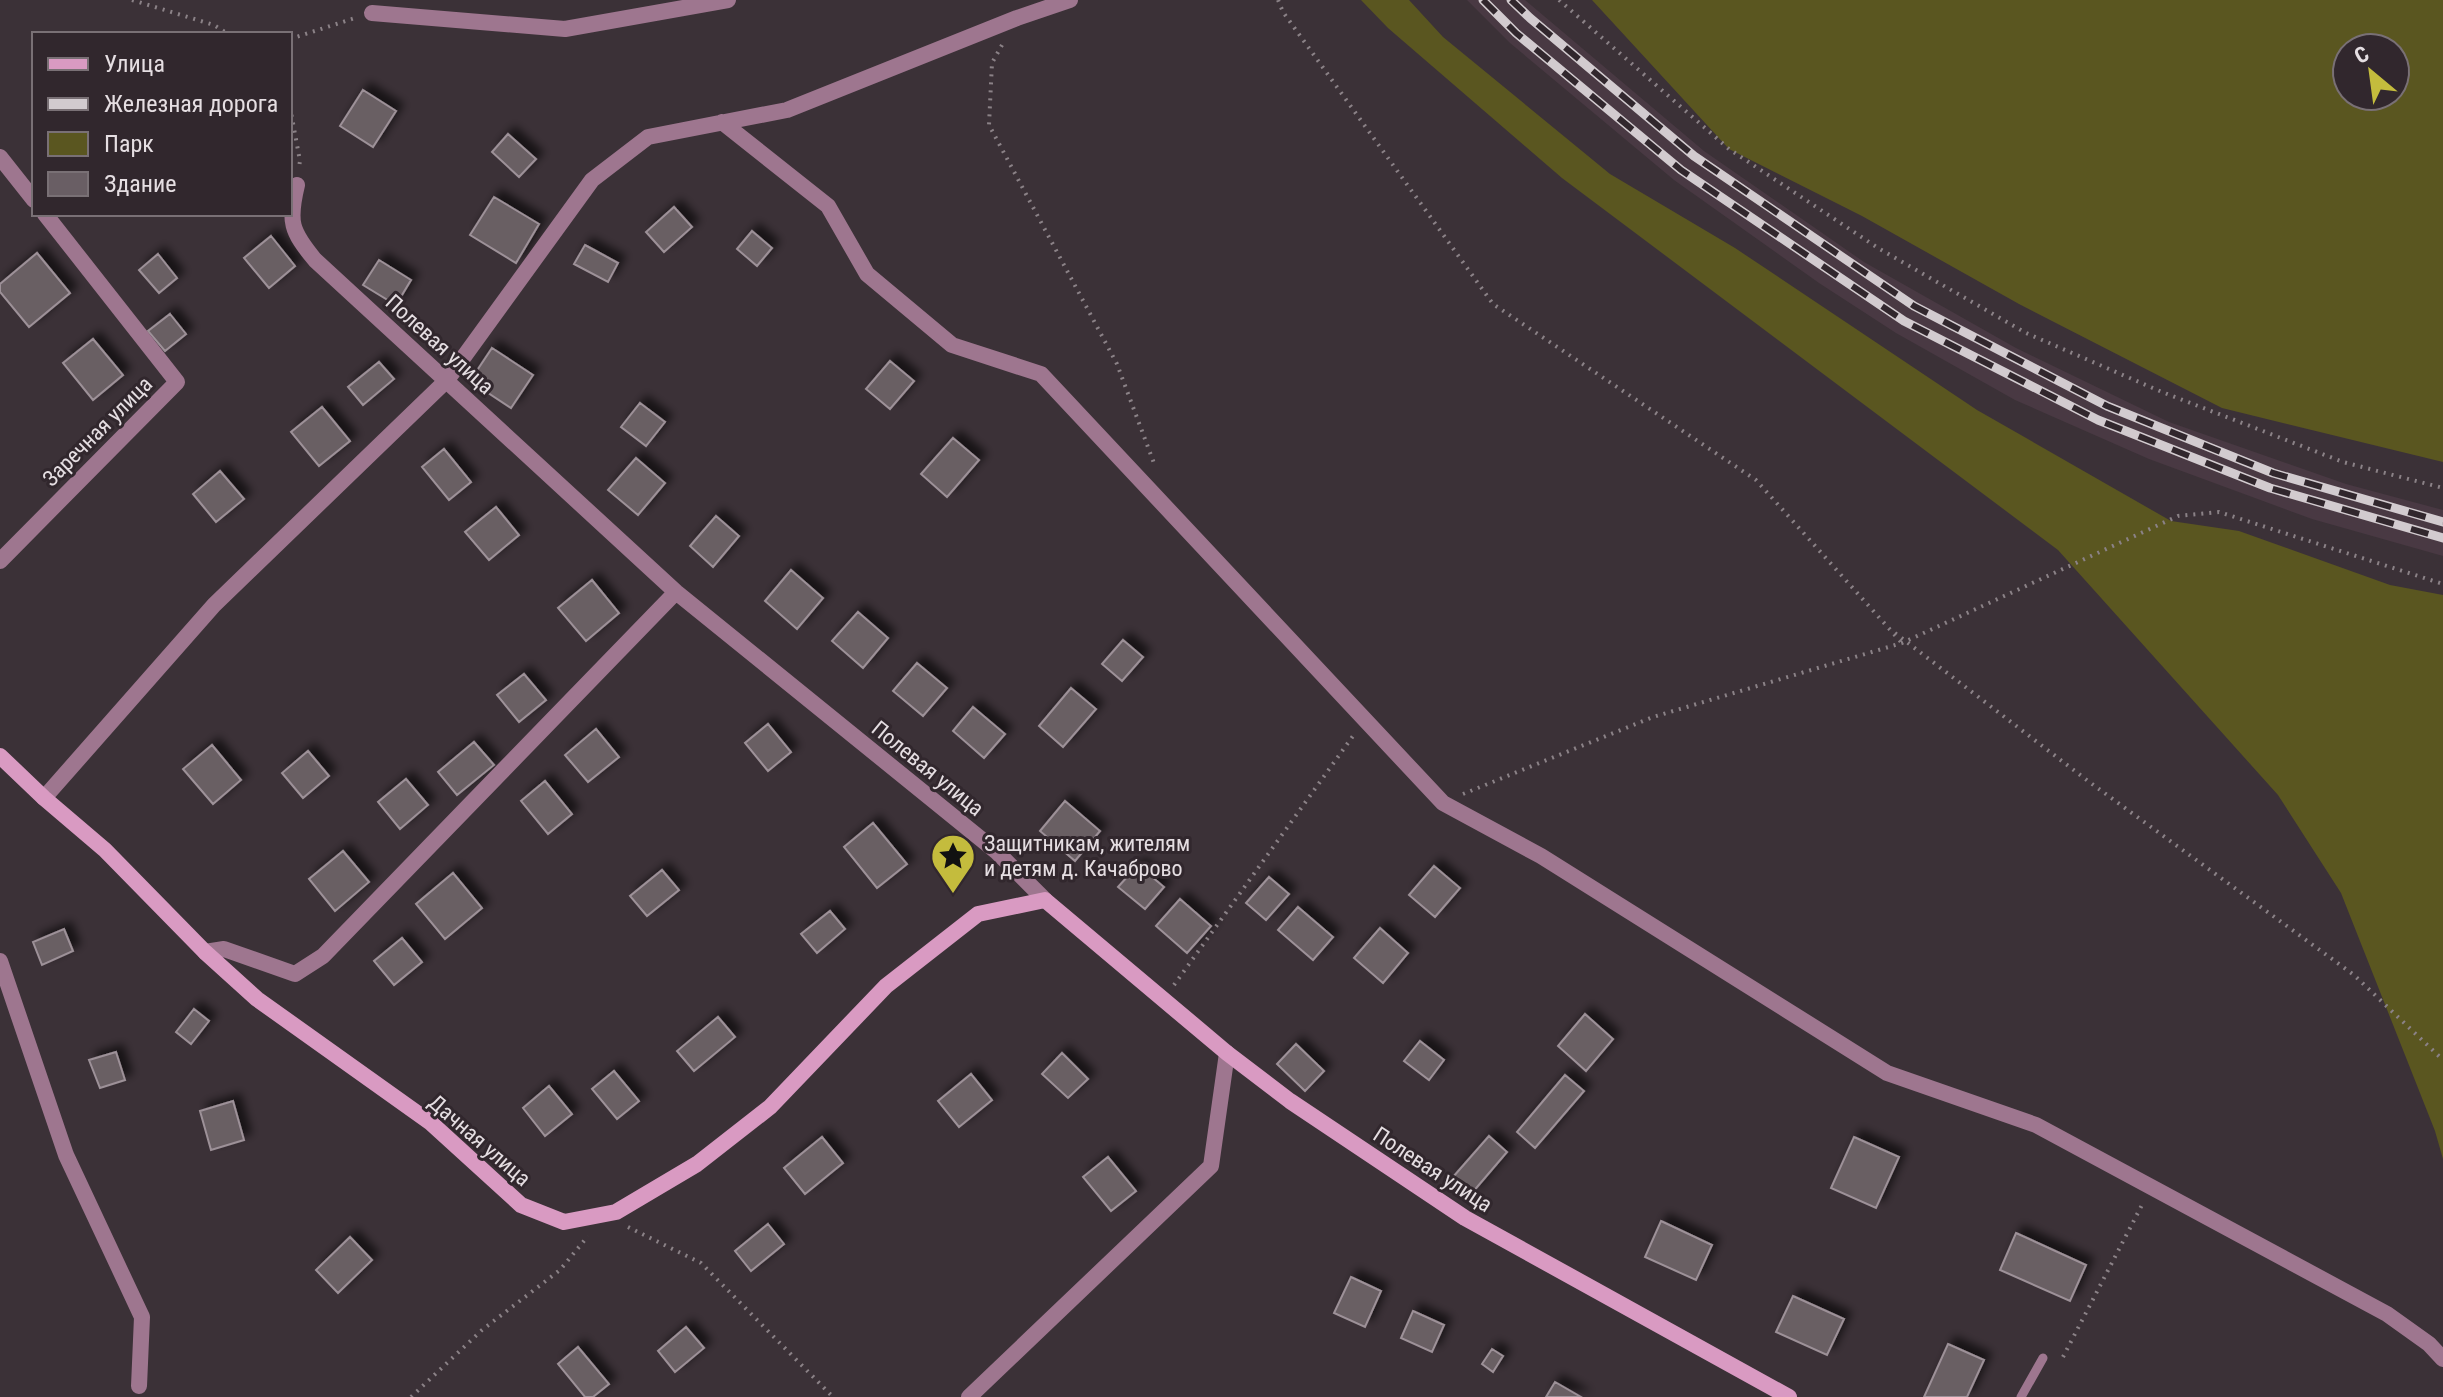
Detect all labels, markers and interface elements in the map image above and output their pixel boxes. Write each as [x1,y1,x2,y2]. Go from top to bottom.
legend [32,32,292,216]
north arrow [2331,32,2411,112]
text: С [2350,41,2373,69]
text: Улица [104,50,165,78]
text: Железная дорога [104,90,278,118]
text: Парк [104,130,154,158]
text: Здание [104,170,176,198]
street label: Полевая улица [381,289,499,399]
street label: Заречная улица [38,372,157,491]
street label: Полевая улица [867,716,989,821]
place label: Защитникам, жителям и детям д. Качаброво [984,831,1190,881]
place icon: Защитникам, жителям и детям д. Качаброво [929,832,977,895]
street label: Дачная улица [424,1090,536,1191]
street label: Полевая улица [1369,1122,1497,1217]

